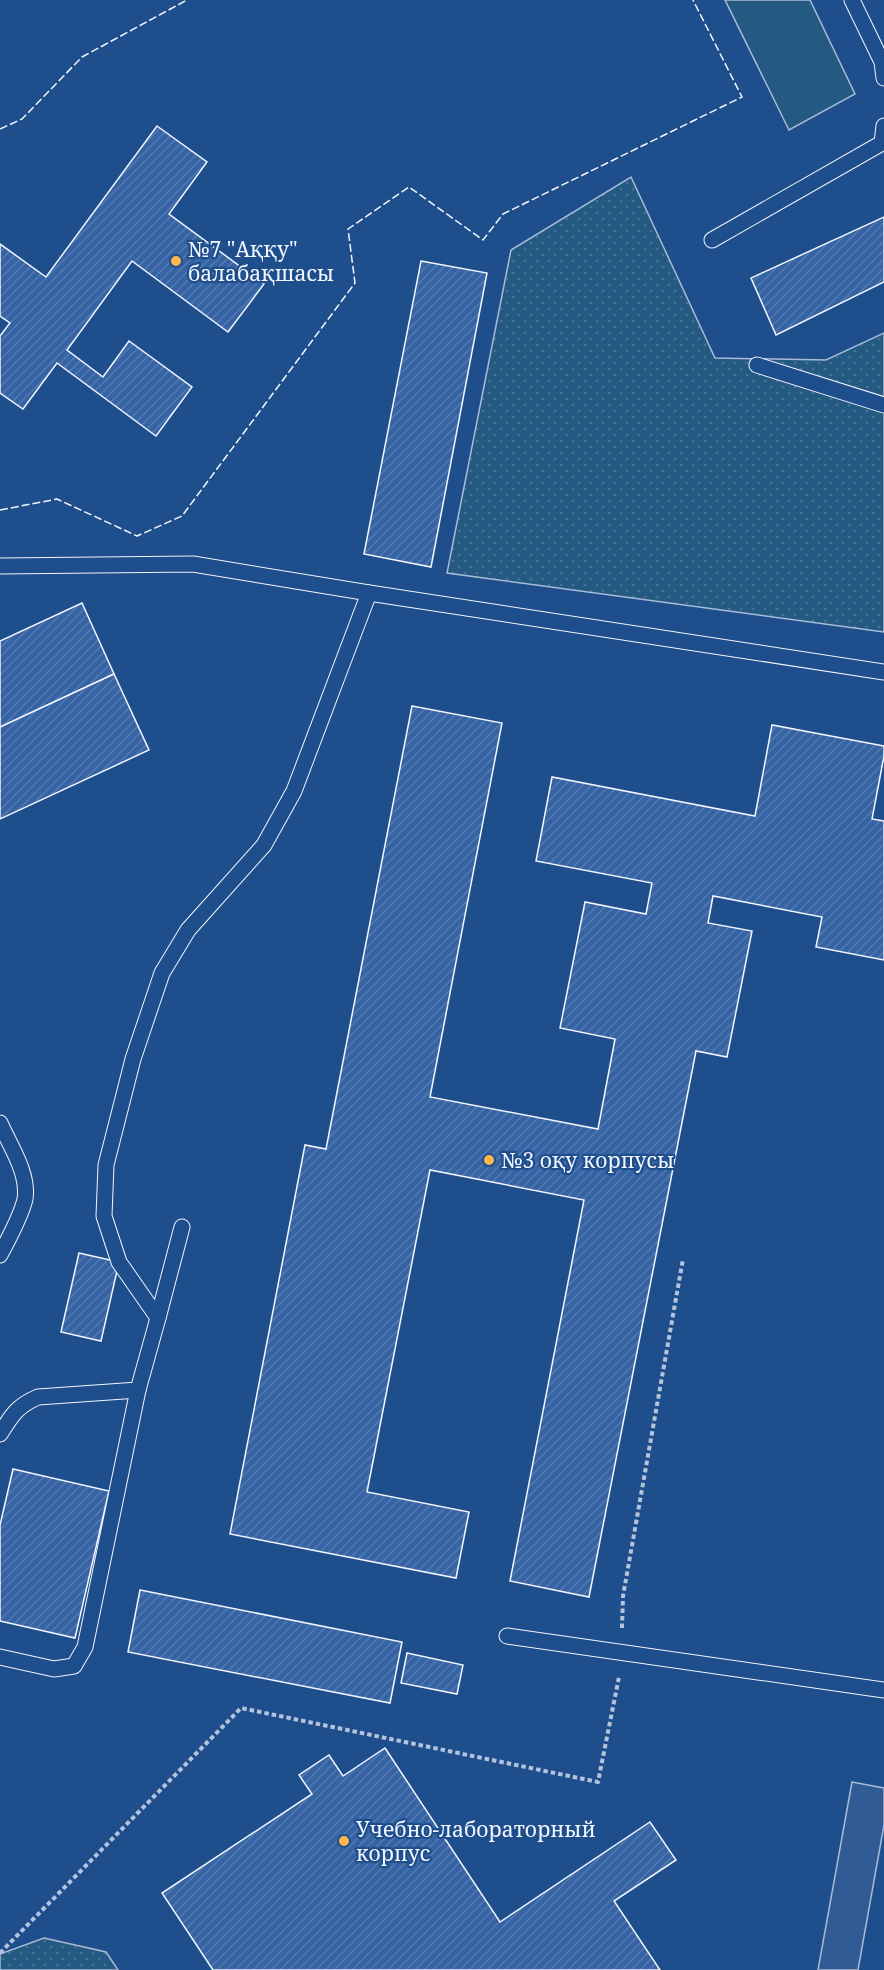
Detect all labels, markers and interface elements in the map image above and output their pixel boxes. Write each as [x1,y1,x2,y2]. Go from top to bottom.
place label: №7 "Аққу" балабақшасы [188,235,334,287]
marker: №7 "Аққу" балабақшасы [169,254,183,268]
place label: №3 оқу корпусы [501,1146,674,1174]
marker: №3 оқу корпусы [482,1153,496,1167]
place label: Учебно-лабораторный корпус [356,1815,596,1867]
marker: Учебно-лабораторный корпус [337,1834,351,1848]

